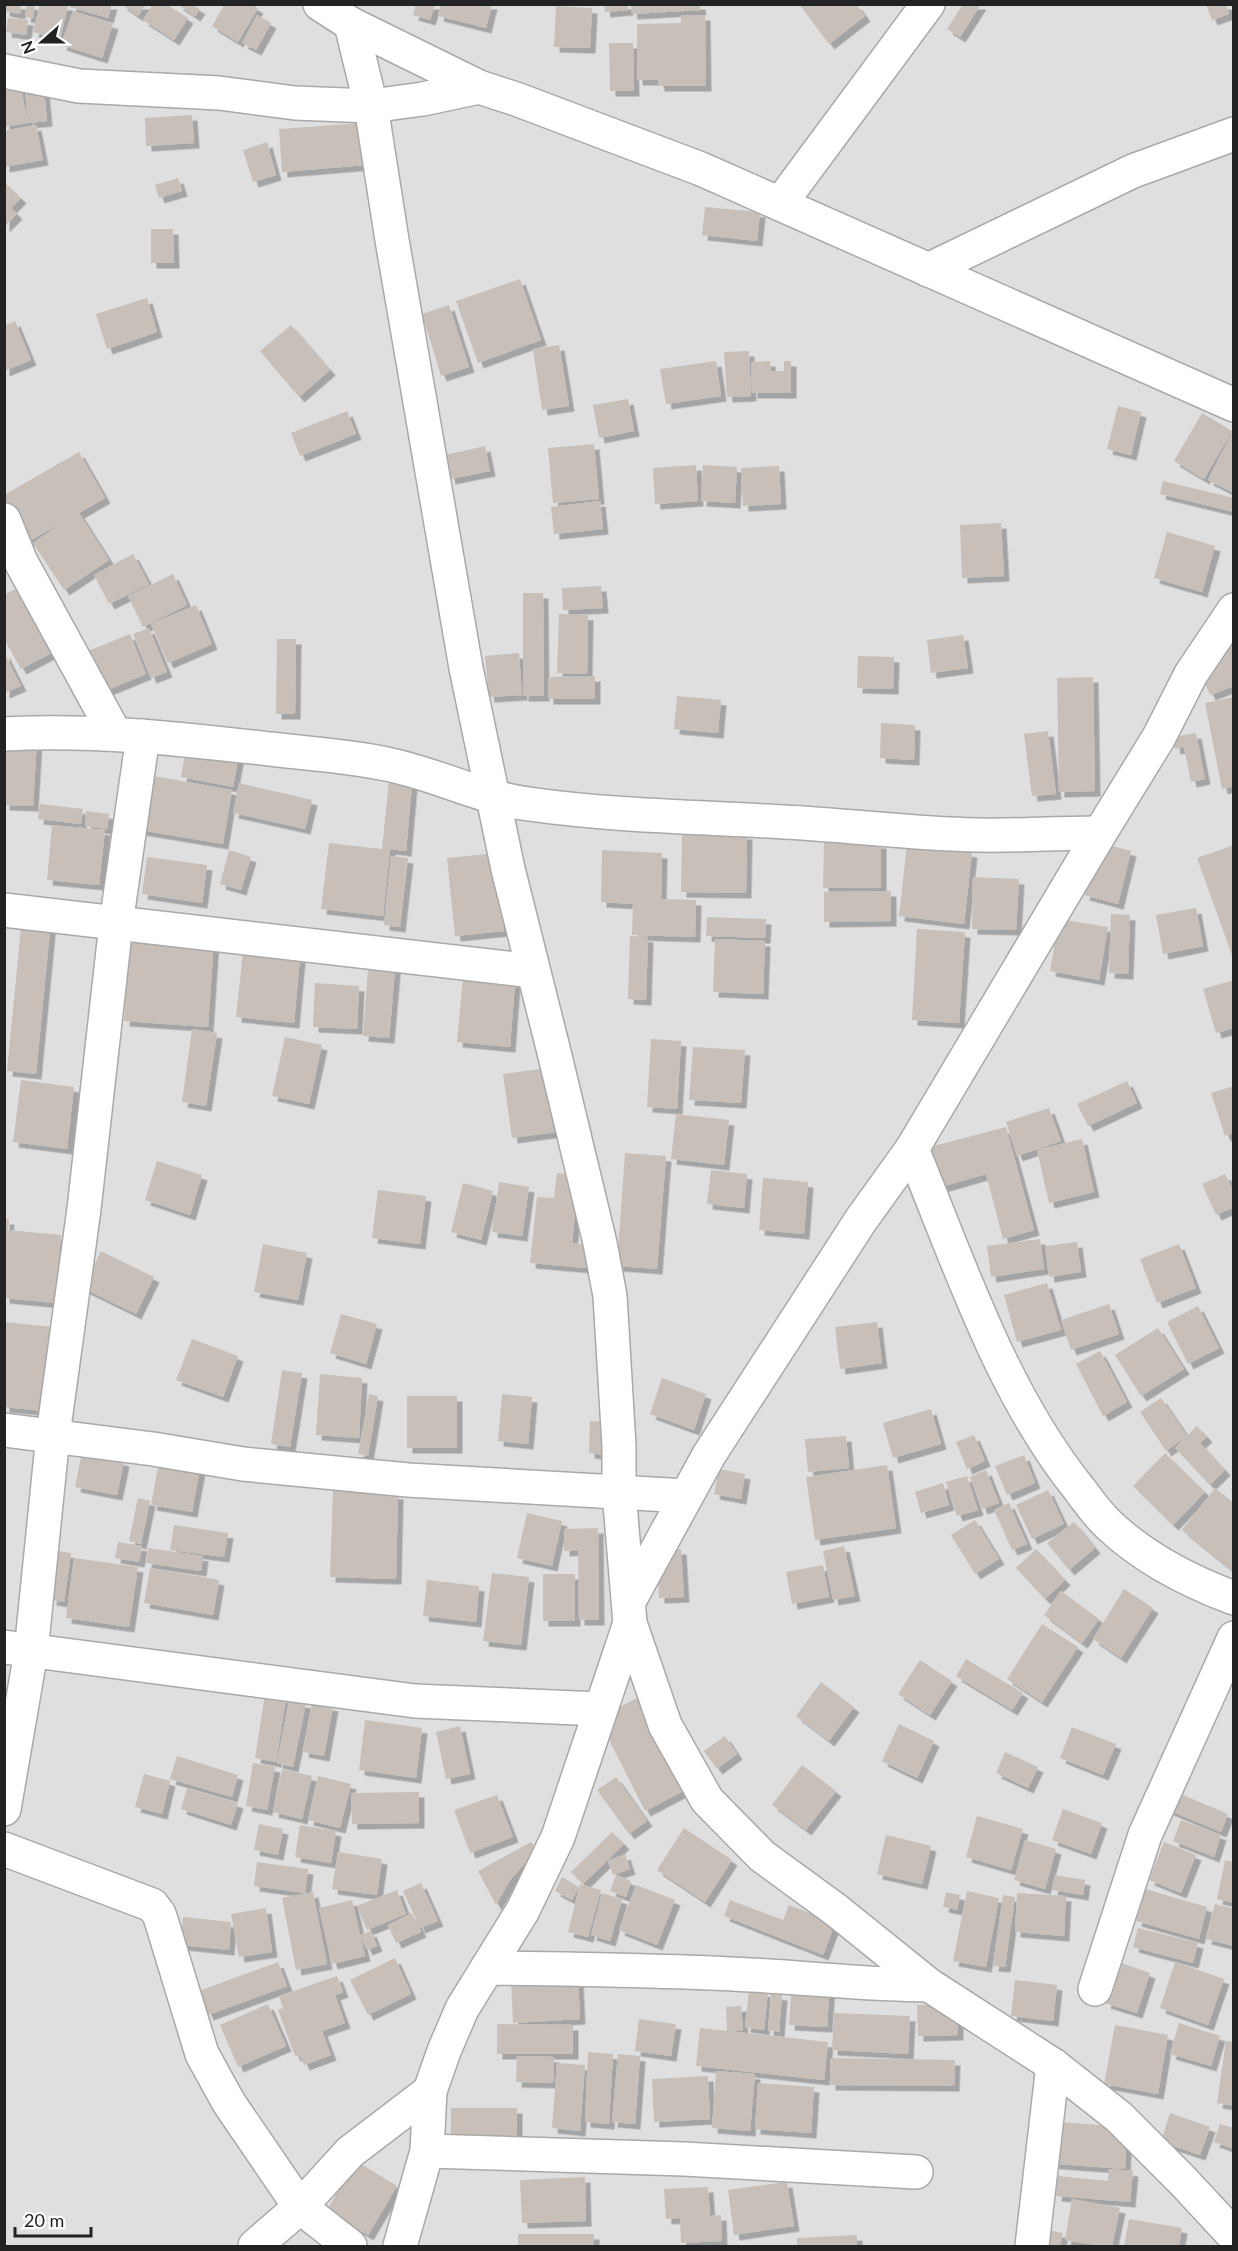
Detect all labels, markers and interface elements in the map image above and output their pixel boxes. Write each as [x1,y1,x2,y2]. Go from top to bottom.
north arrow [12,12,72,72]
text: N [16,38,39,57]
scale bar [15,2200,92,2238]
text: 20 m [24,2209,64,2231]

